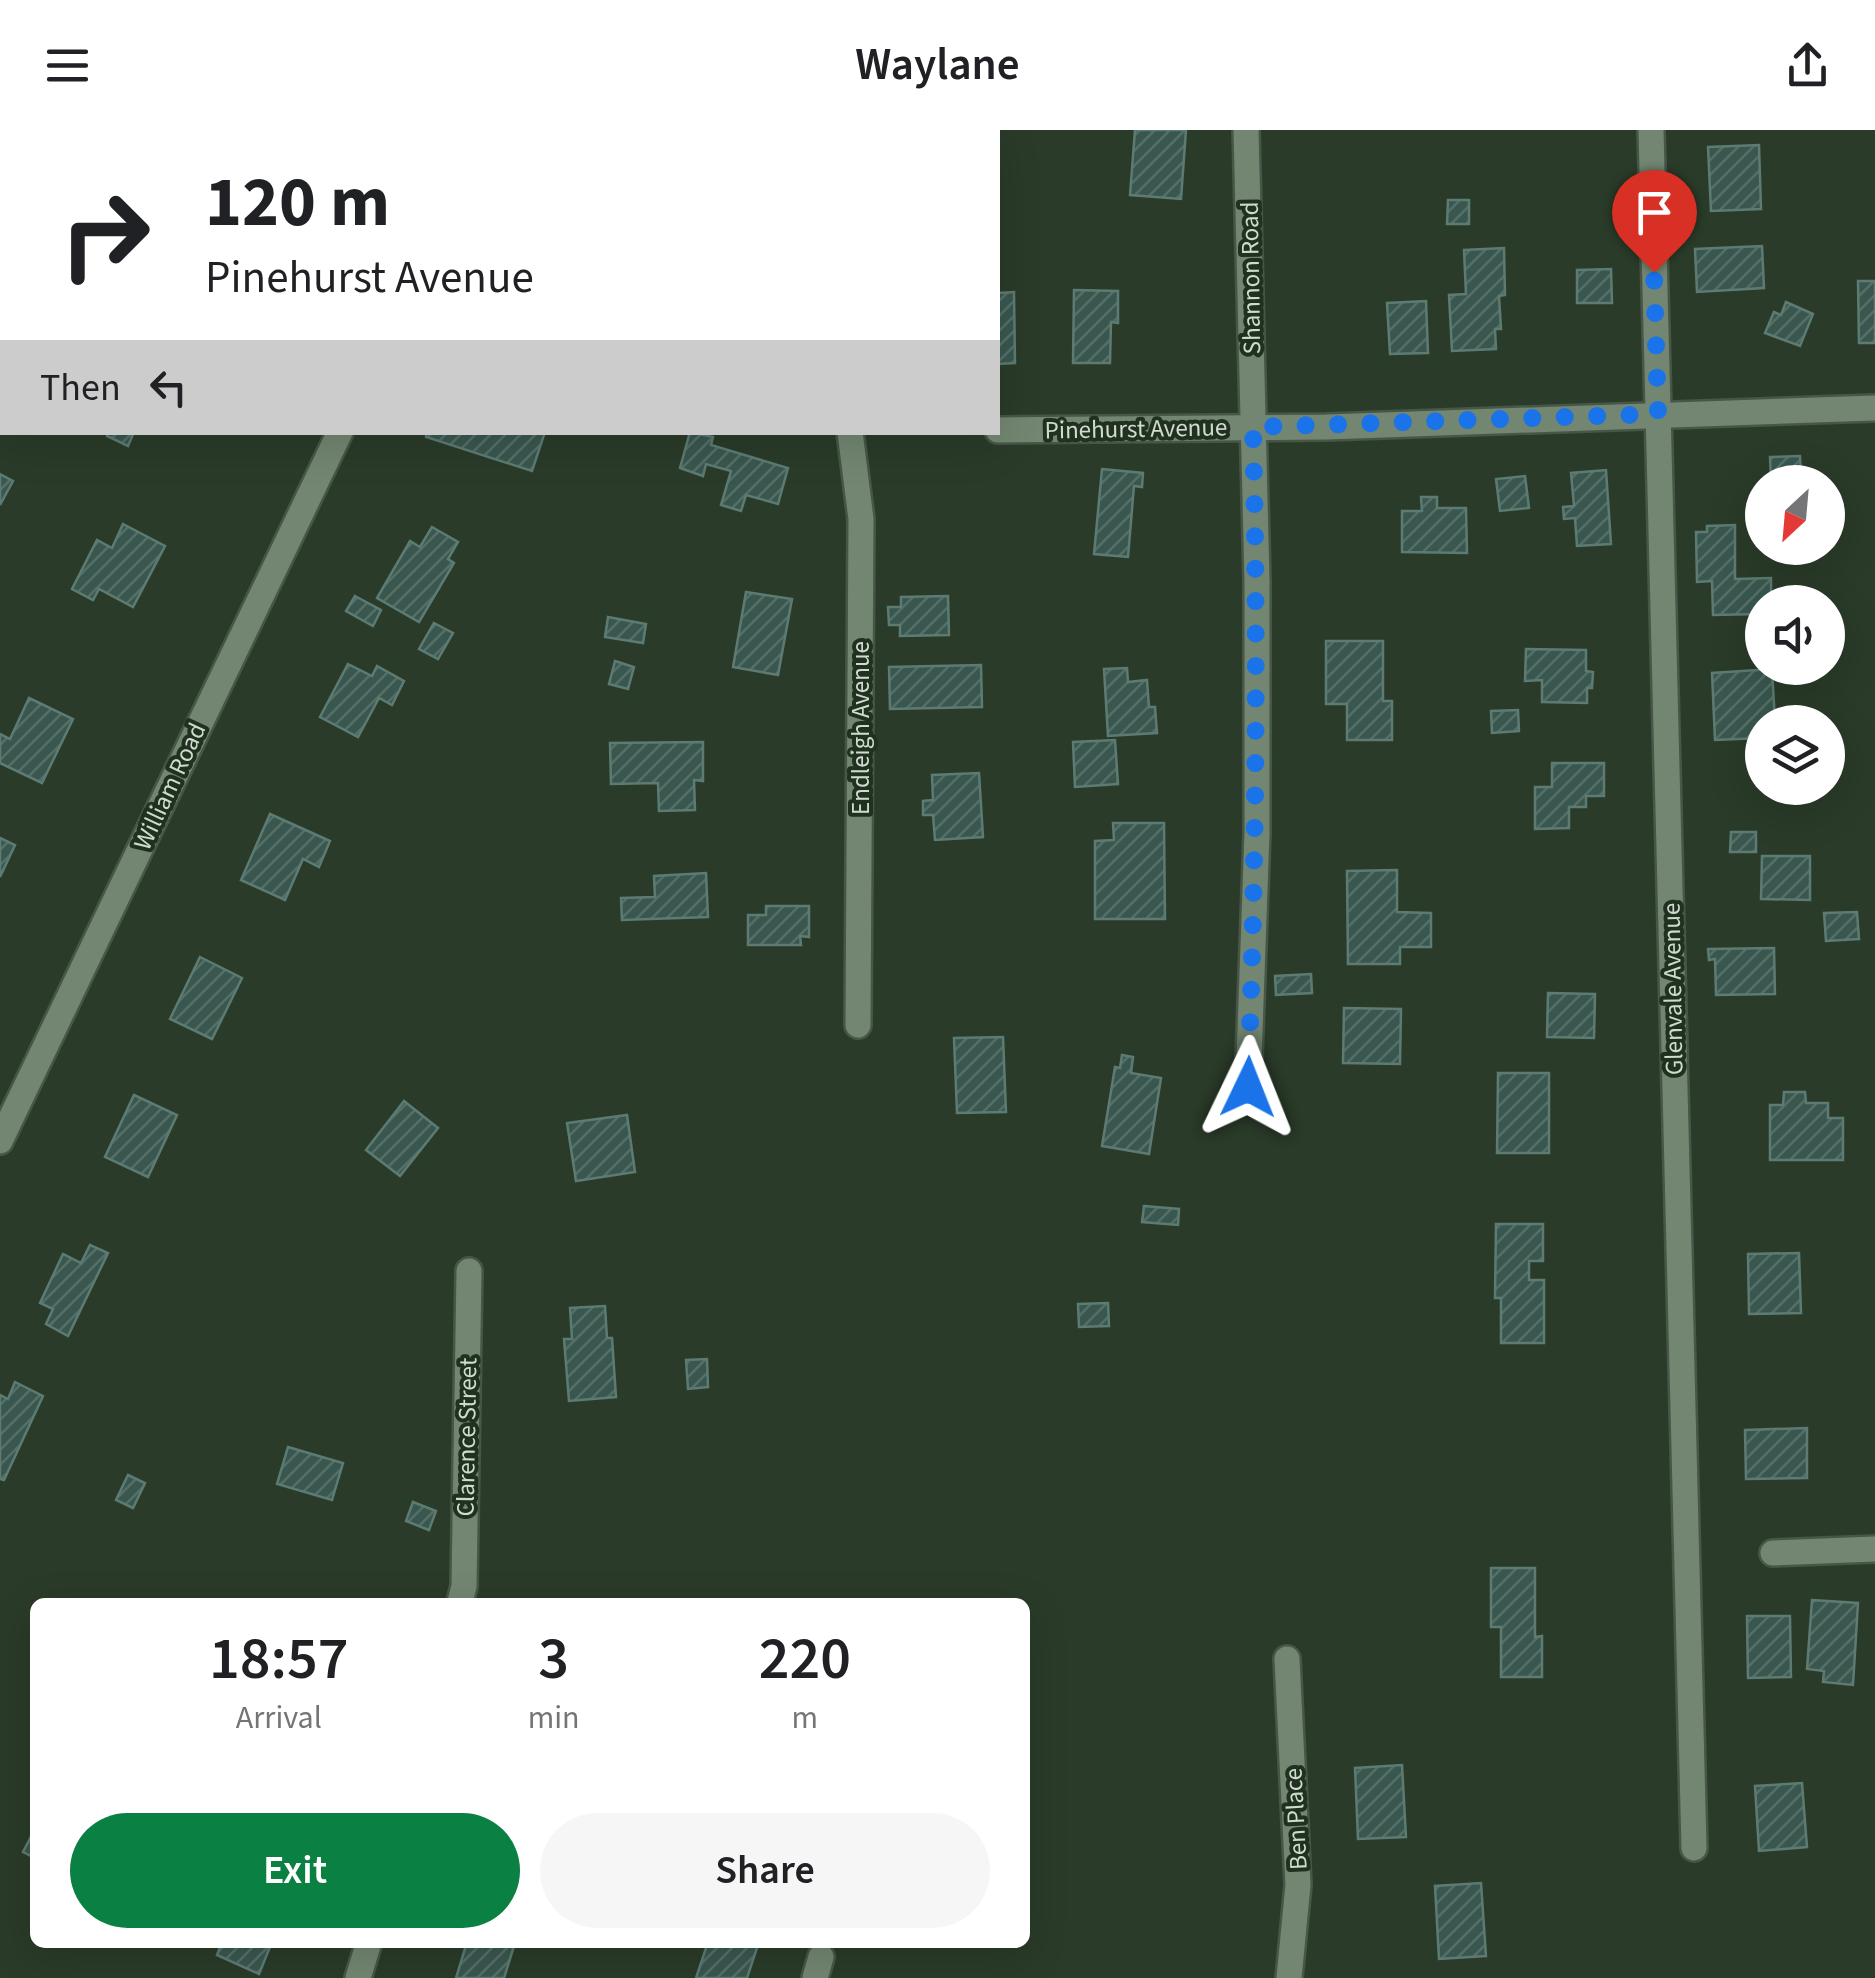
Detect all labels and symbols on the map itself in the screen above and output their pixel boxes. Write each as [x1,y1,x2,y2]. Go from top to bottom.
pin [1612,170,1697,273]
street label: Shannon Road [1232,201,1270,355]
street label: Pinehurst Avenue [1044,409,1228,449]
north arrow [1745,465,1845,565]
street label: Endleigh Avenue [843,641,879,815]
street label: William Road [125,717,215,856]
street label: Glenvale Avenue [1653,902,1693,1076]
position arrow [1196,1035,1300,1139]
street label: Clarence Street [448,1357,486,1517]
street label: Ben Place [1275,1767,1317,1871]

